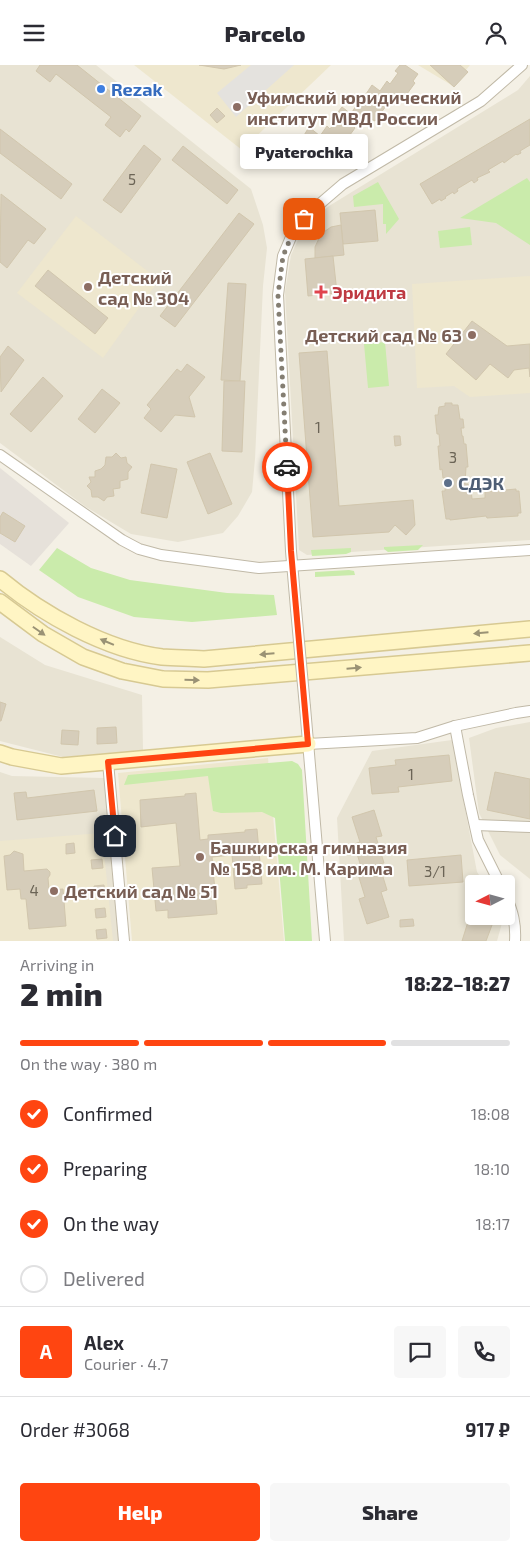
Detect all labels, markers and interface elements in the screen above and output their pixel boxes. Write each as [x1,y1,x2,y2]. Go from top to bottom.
icon: menu [20,19,48,47]
icon: person [482,19,510,47]
text: Parcelo [225,20,305,46]
place label: Rezak [111,78,163,100]
marker: Rezak [95,83,107,95]
place label: Уфимский юридический институт МВД России [247,86,462,129]
marker: Уфимский юридический институт МВД России [231,101,243,113]
callout: Pyaterochka [240,134,368,169]
text: Pyaterochka [255,142,353,161]
house number: 5 [128,170,136,188]
pin [283,198,325,240]
icon: bag [290,205,318,233]
place label: Детский сад № 304 [98,266,190,309]
marker: Детский сад № 304 [82,281,94,293]
place label: Эридита [332,281,406,303]
marker: Эридита [314,285,328,299]
place label: Детский сад № 63 [305,324,462,346]
marker: Детский сад № 63 [466,329,478,341]
house number: 1 [315,418,321,436]
courier [262,442,312,492]
house number: 3 [449,448,457,466]
icon: car [273,453,301,481]
place label: СДЭК [458,472,505,494]
marker: СДЭК [442,477,454,489]
one-way arrow [32,626,46,636]
one-way arrow [473,630,489,638]
one-way arrow [100,637,114,645]
one-way arrow [259,650,275,658]
one-way arrow [346,664,362,672]
one-way arrow [184,676,200,684]
house number: 1 [408,765,414,783]
pin [94,815,136,857]
icon: home [101,822,129,850]
place label: Башкирская гимназия № 158 им. М. Карима [210,836,408,879]
marker: Башкирская гимназия № 158 им. М. Карима [194,851,206,863]
house number: 3/1 [424,862,446,880]
north arrow [465,875,515,925]
map controls [465,875,515,925]
place label: Детский сад № 51 [64,880,218,902]
house number: 4 [29,881,39,899]
marker: Детский сад № 51 [48,885,60,897]
text: Arriving in [20,955,94,974]
text: 18:22–18:27 [405,972,510,995]
text: 2 min [20,974,103,1012]
text: On the way · 380 m [20,1054,157,1073]
icon: check [20,1100,48,1128]
text: Confirmed [63,1102,153,1125]
text: 18:08 [471,1104,510,1123]
icon: check [20,1155,48,1183]
text: Preparing [63,1157,147,1180]
text: 18:10 [474,1159,510,1178]
icon: check [20,1210,48,1238]
text: On the way [63,1212,159,1235]
text: 18:17 [476,1214,510,1233]
text: Delivered [63,1267,145,1290]
button: chat [394,1326,446,1378]
button: phone [458,1326,510,1378]
text: Alex [84,1331,124,1354]
text: A [40,1340,52,1363]
text: Courier · 4.7 [84,1354,168,1373]
text: Order #3068 [20,1418,130,1441]
text: 917 ₽ [465,1418,510,1441]
button: Help [20,1483,260,1541]
button: Share [270,1483,510,1541]

